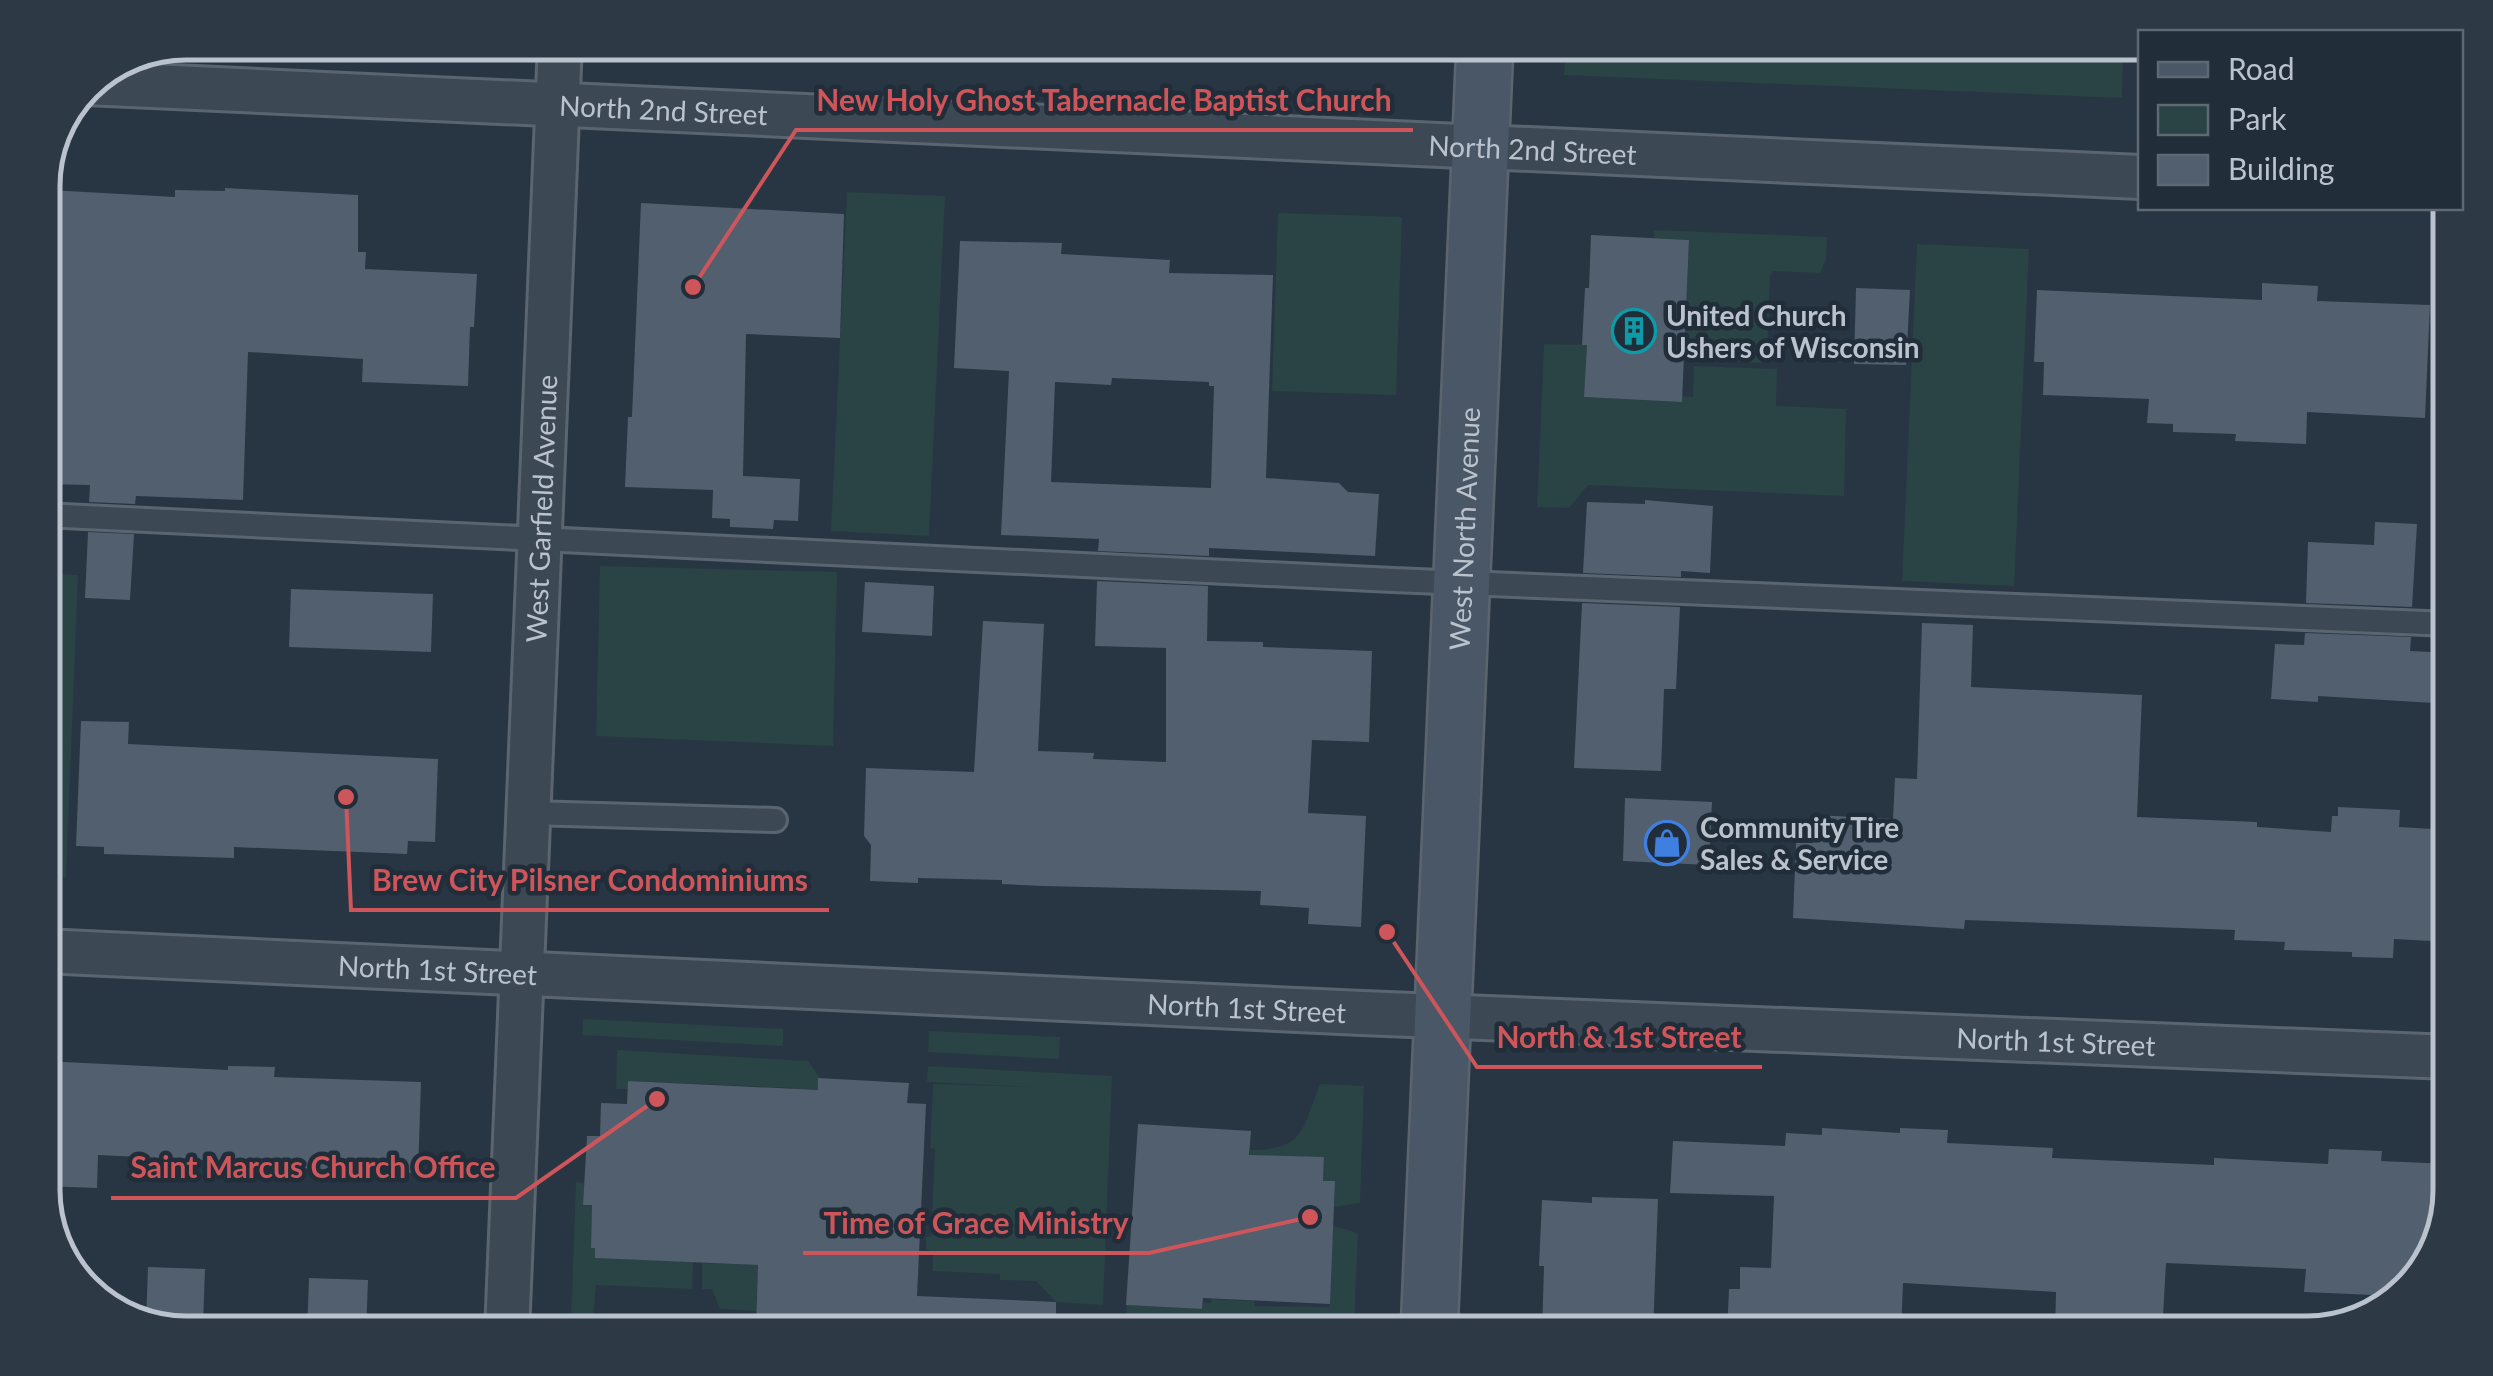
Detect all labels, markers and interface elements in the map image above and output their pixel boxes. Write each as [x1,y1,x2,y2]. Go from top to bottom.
legend [2138,30,2463,210]
text: Road [2228,50,2295,86]
callout: New Holy Ghost Tabernacle Baptist Church [796,70,1413,130]
text: New Holy Ghost Tabernacle Baptist Church [816,81,1392,117]
street label: North 2nd Street [559,88,768,131]
text: Park [2228,100,2287,136]
street label: North 2nd Street [1428,127,1637,171]
text: Building [2228,150,2334,186]
place label: United Church Ushers of Wisconsin [1666,298,1920,364]
building icon: United Church Ushers of Wisconsin [1611,308,1657,354]
street label: West Garfield Avenue [518,374,563,643]
street label: West North Avenue [1442,407,1486,651]
place label: Community Tire Sales & Service [1700,810,1899,876]
shop icon: Community Tire Sales & Service [1644,820,1690,866]
callout: Brew City Pilsner Condominiums [351,850,829,910]
text: Brew City Pilsner Condominiums [372,861,808,897]
street label: North 1st Street [337,948,538,991]
street label: North 1st Street [1146,986,1347,1029]
callout: North & 1st Street [1477,1007,1762,1067]
text: North & 1st Street [1496,1018,1742,1054]
street label: North 1st Street [1956,1020,2156,1062]
callout: Saint Marcus Church Office [111,1138,516,1198]
text: Saint Marcus Church Office [130,1148,496,1184]
callout: Time of Grace Ministry [803,1193,1149,1253]
text: Time of Grace Ministry [823,1204,1129,1240]

